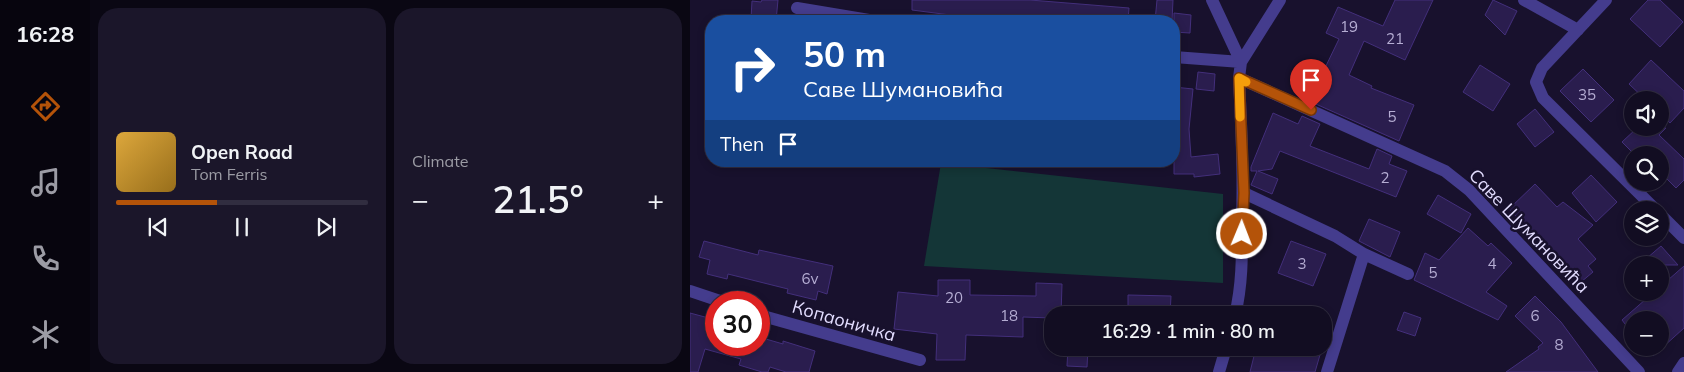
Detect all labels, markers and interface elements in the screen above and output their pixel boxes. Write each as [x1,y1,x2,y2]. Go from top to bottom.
house number: 19 [1340,17,1358,36]
text: 16:28 [16,20,74,48]
house number: 21 [1386,29,1404,48]
text: 50 m [803,32,886,76]
icon: right [720,35,785,100]
pin [1290,59,1332,110]
icon: arrive [1297,66,1325,94]
text: Саве Шумановића [803,75,1003,103]
house number: 35 [1578,85,1596,104]
icon: directions [28,89,63,124]
map controls [1624,91,1669,356]
button: sound [1624,91,1669,136]
house number: 5 [1387,107,1397,126]
icon: arrive [774,130,802,158]
text: Then [720,132,764,156]
text: Open Road [191,140,293,164]
button: search [1624,146,1669,191]
text: Climate [412,151,468,171]
text: Tom Ferris [191,164,268,184]
street label: Саве Шумановића [1464,164,1595,298]
icon: music [28,165,63,200]
house number: 2 [1380,168,1390,187]
text: 21.5° [492,175,584,223]
text: − [412,182,429,217]
text: + [647,182,664,217]
button: layers [1624,201,1669,246]
position arrow [1215,207,1267,259]
icon: previous [144,213,172,241]
icon: pause [228,213,256,241]
icon: next [312,213,340,241]
icon: phone [28,241,63,276]
house number: 3 [1297,254,1307,273]
house number: 4 [1487,254,1497,273]
button: + [1624,256,1669,301]
house number: 5 [1428,263,1438,282]
house number: 6v [802,269,819,288]
house number: 20 [945,288,963,307]
speed limit sign: 30 [705,291,770,356]
street label: Копаоничка [790,295,899,346]
house number: 18 [1000,306,1018,325]
house number: 6 [1530,306,1540,325]
button: − [1624,311,1669,356]
icon: climate [28,317,63,352]
text: 16:29 · 1 min · 80 m [1101,319,1275,343]
house number: 8 [1554,335,1564,354]

